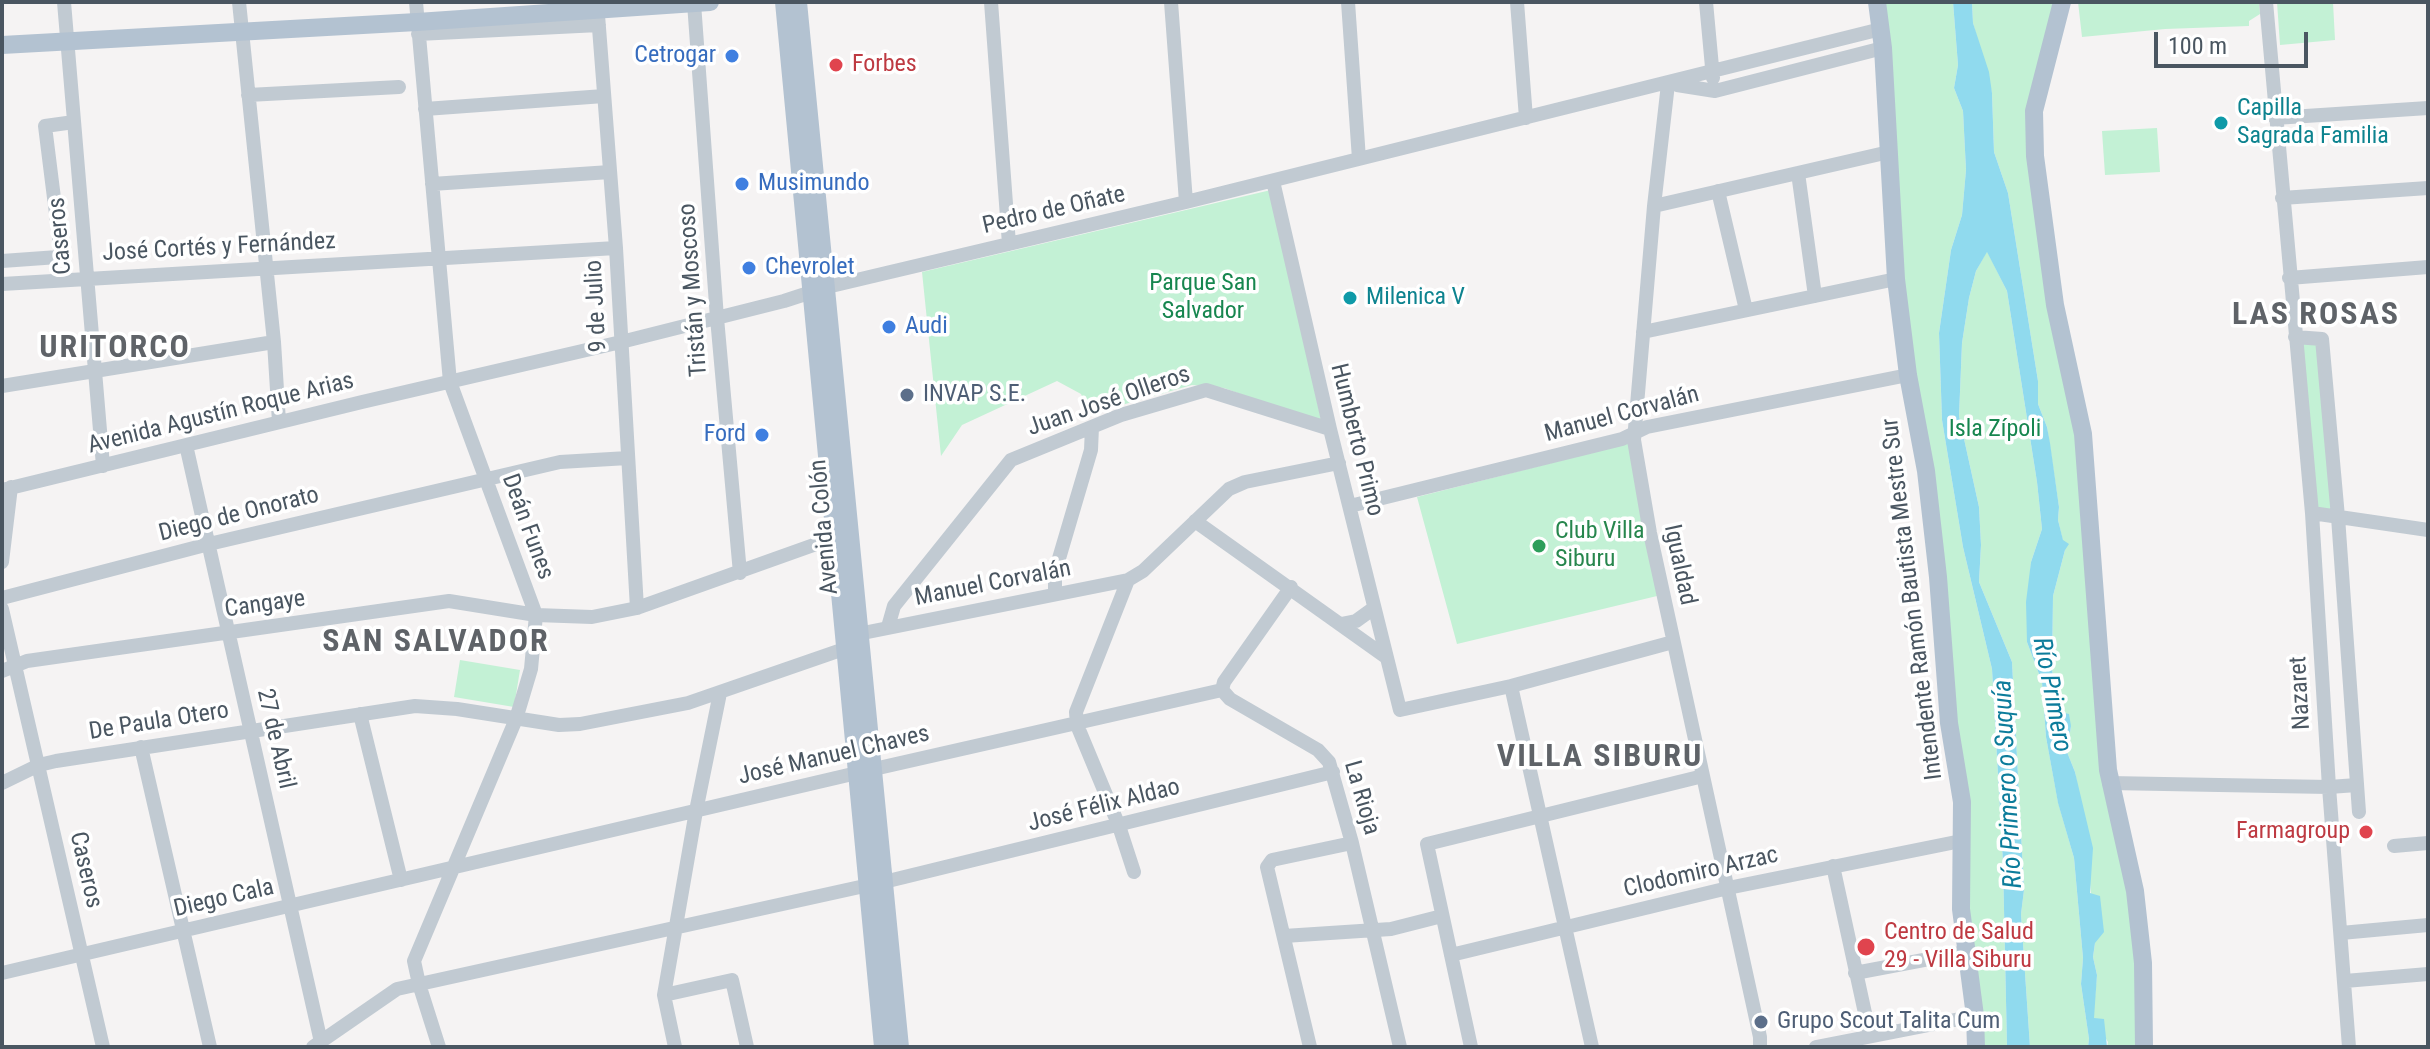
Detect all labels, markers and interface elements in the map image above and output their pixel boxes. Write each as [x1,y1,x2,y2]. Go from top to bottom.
scale bar [2158,16,2312,66]
text: 100 m [2168,32,2227,60]
place label: Cetrogar [634,42,716,70]
marker: Cetrogar [723,47,741,65]
place label: Forbes [852,51,917,79]
marker: Forbes [827,56,845,74]
place label: Capilla Sagrada Familia [2237,95,2389,151]
marker: Capilla Sagrada Familia [2212,114,2230,132]
place label: Musimundo [758,170,869,198]
marker: Musimundo [733,175,751,193]
street label: Pedro de Oñate [980,181,1128,241]
street label: Caseros [43,196,79,276]
street label: Tristán y Moscoso [674,202,714,378]
street label: José Cortés y Fernández [102,228,336,268]
place label: Chevrolet [765,254,855,282]
street label: 9 de Julio [580,259,614,353]
marker: Chevrolet [740,259,758,277]
park label: Parque San Salvador [1149,270,1257,326]
place label: Milenica V [1366,284,1465,312]
marker: Milenica V [1341,289,1359,307]
district label: LAS ROSAS [2232,297,2400,335]
place label: Audi [905,313,948,341]
marker: Audi [880,318,898,336]
district label: URITORCO [39,330,191,368]
street label: Juan José Olleros [1024,361,1194,443]
street label: Humberto Primo [1323,361,1389,519]
street label: Avenida Agustín Roque Arias [85,367,357,461]
place label: INVAP S.E. [923,381,1026,409]
street label: Manuel Corvalán [1542,381,1702,449]
marker: INVAP S.E. [898,386,916,404]
street label: Intendente Ramón Bautista Mestre Sur [1877,416,1949,782]
park label: Isla Zípoli [1949,416,2041,444]
place label: Ford [704,421,746,449]
marker: Ford [753,426,771,444]
street label: Avenida Colón [805,458,845,596]
street label: Deán Funes [495,470,559,584]
street label: Diego de Onorato [156,481,322,549]
place label: Club Villa Siburu [1555,518,1645,574]
street label: Igualdad [1656,522,1702,608]
marker: Club Villa Siburu [1530,537,1548,555]
street label: Manuel Corvalán [912,555,1074,613]
street label: Cangaye [223,585,307,625]
district label: SAN SALVADOR [322,624,550,662]
water label: Río Primero [2025,635,2077,755]
street label: Nazaret [2285,655,2317,731]
water label: Río Primero o Suquía [1988,679,2030,889]
street label: 27 de Abril [250,686,300,792]
street label: De Paula Otero [87,697,231,747]
street label: José Manuel Chaves [736,720,932,792]
district label: VILLA SIBURU [1497,739,1703,777]
street label: La Rioja [1337,758,1385,838]
street label: José Félix Aldao [1025,773,1183,839]
place label: Farmagroup [2236,818,2350,846]
marker: Farmagroup [2357,823,2375,841]
street label: Caseros [62,829,108,911]
street label: Clodomiro Arzac [1621,841,1781,905]
street label: Diego Cala [171,874,277,924]
place label: Centro de Salud 29 - Villa Siburu [1884,919,2034,975]
marker: Centro de Salud 29 - Villa Siburu [1855,936,1877,958]
place label: Grupo Scout Talita Cum [1777,1008,2000,1036]
marker: Grupo Scout Talita Cum [1752,1013,1770,1031]

